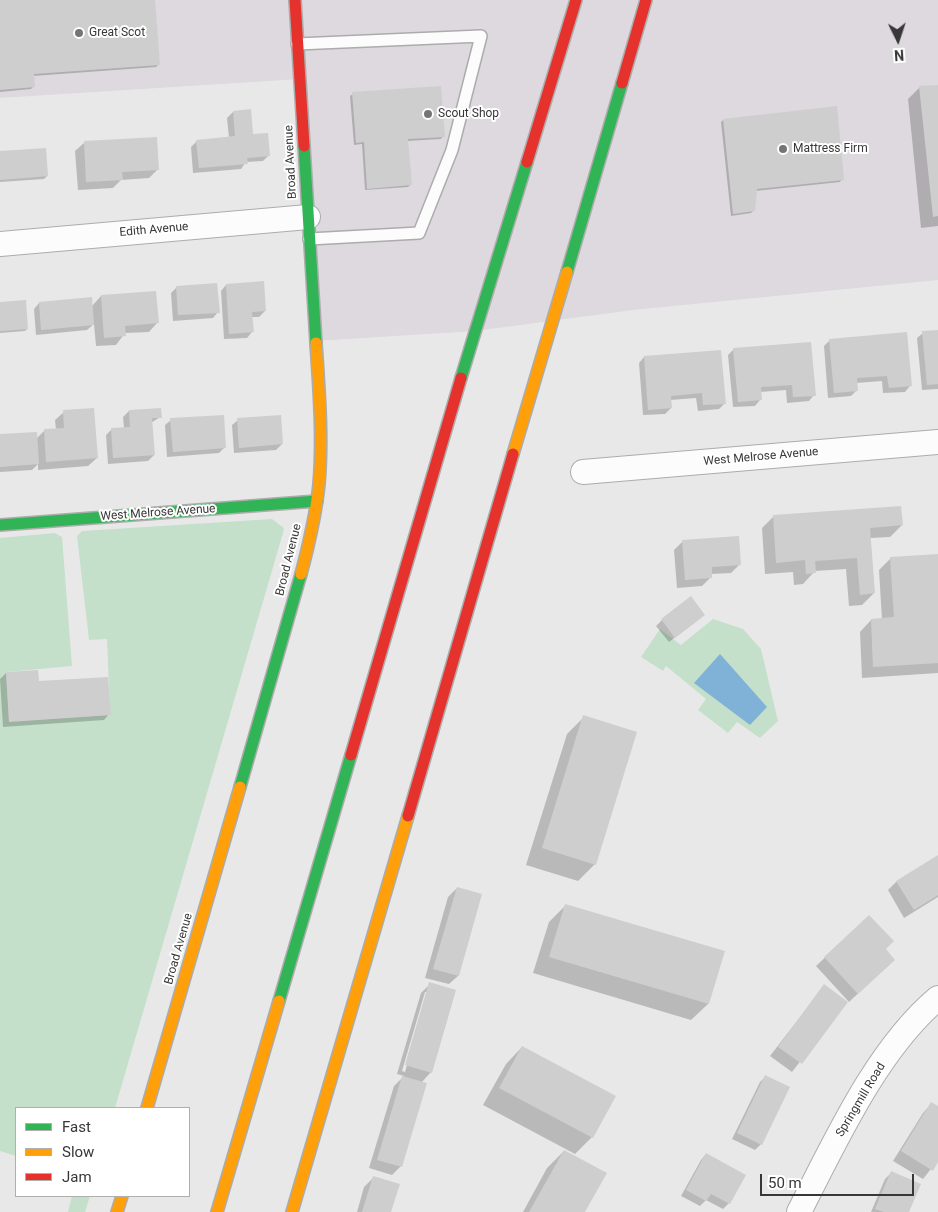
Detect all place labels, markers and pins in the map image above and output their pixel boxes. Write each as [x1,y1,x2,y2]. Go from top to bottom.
place label: Great Scot [89,26,145,40]
marker: Great Scot [73,27,85,39]
place label: Scout Shop [438,107,499,121]
marker: Scout Shop [422,108,434,120]
place label: Mattress Firm [793,142,868,156]
marker: Mattress Firm [777,143,789,155]

